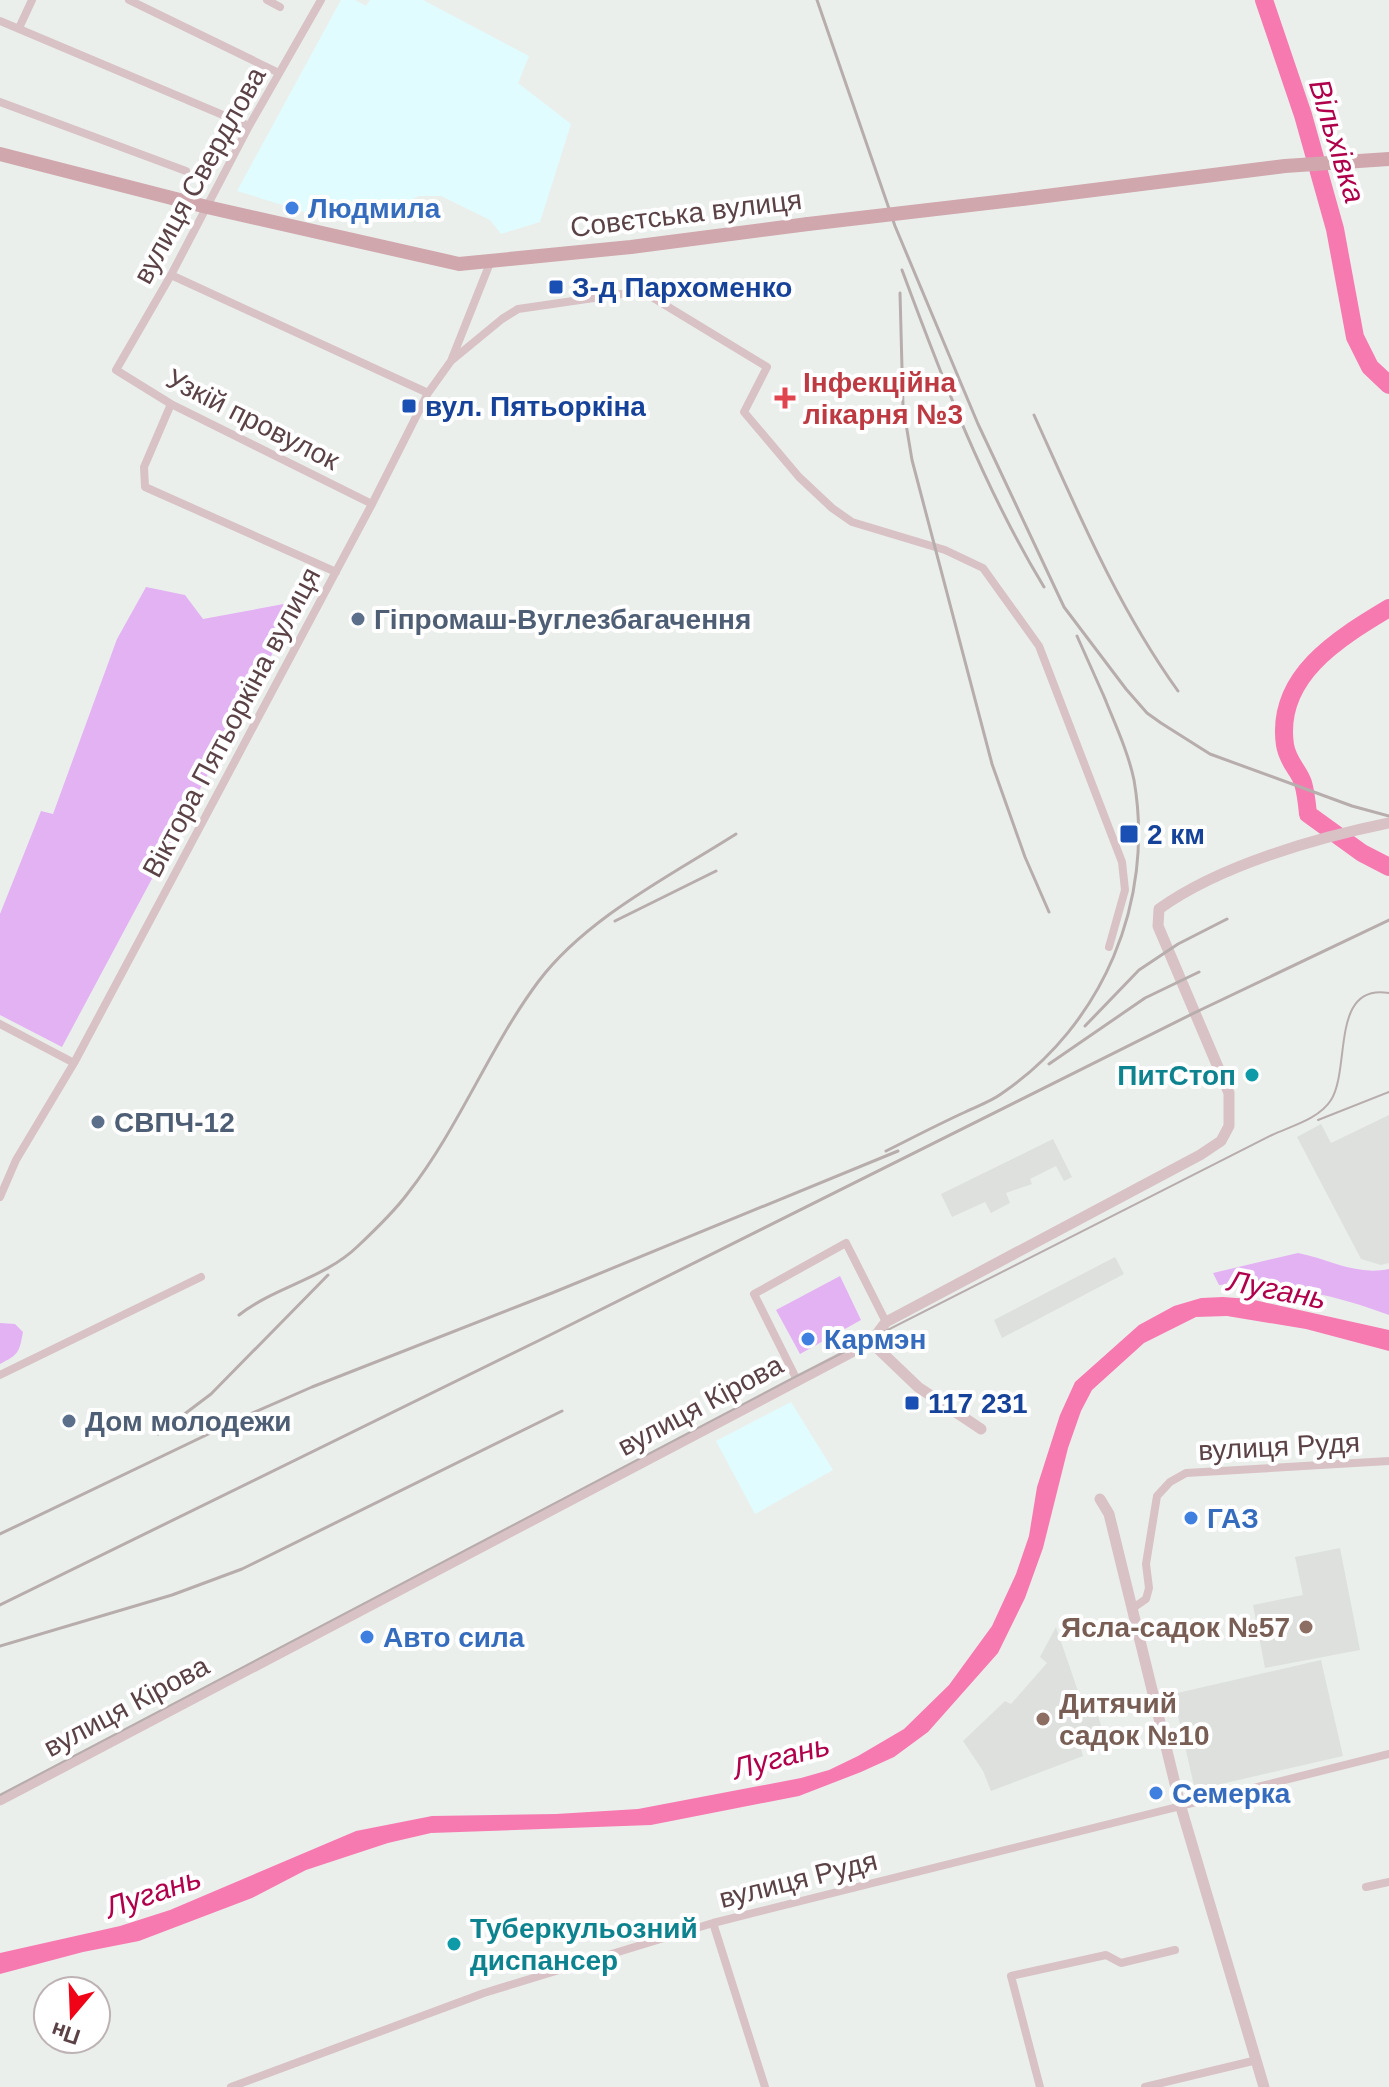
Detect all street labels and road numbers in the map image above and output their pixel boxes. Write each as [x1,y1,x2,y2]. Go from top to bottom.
street label: вулиця Свердлова [127,61,272,289]
street label: Совєтська вулиця [568,184,804,243]
street label: Узкій провулок [161,363,345,477]
street label: Віктора Пятьоркіна вулиця [136,562,326,882]
street label: вулиця Кірова [612,1349,788,1462]
street label: вулиця Рудя [1197,1427,1361,1466]
street label: вулиця Кірова [38,1650,214,1763]
street label: вулиця Рудя [716,1845,880,1914]

